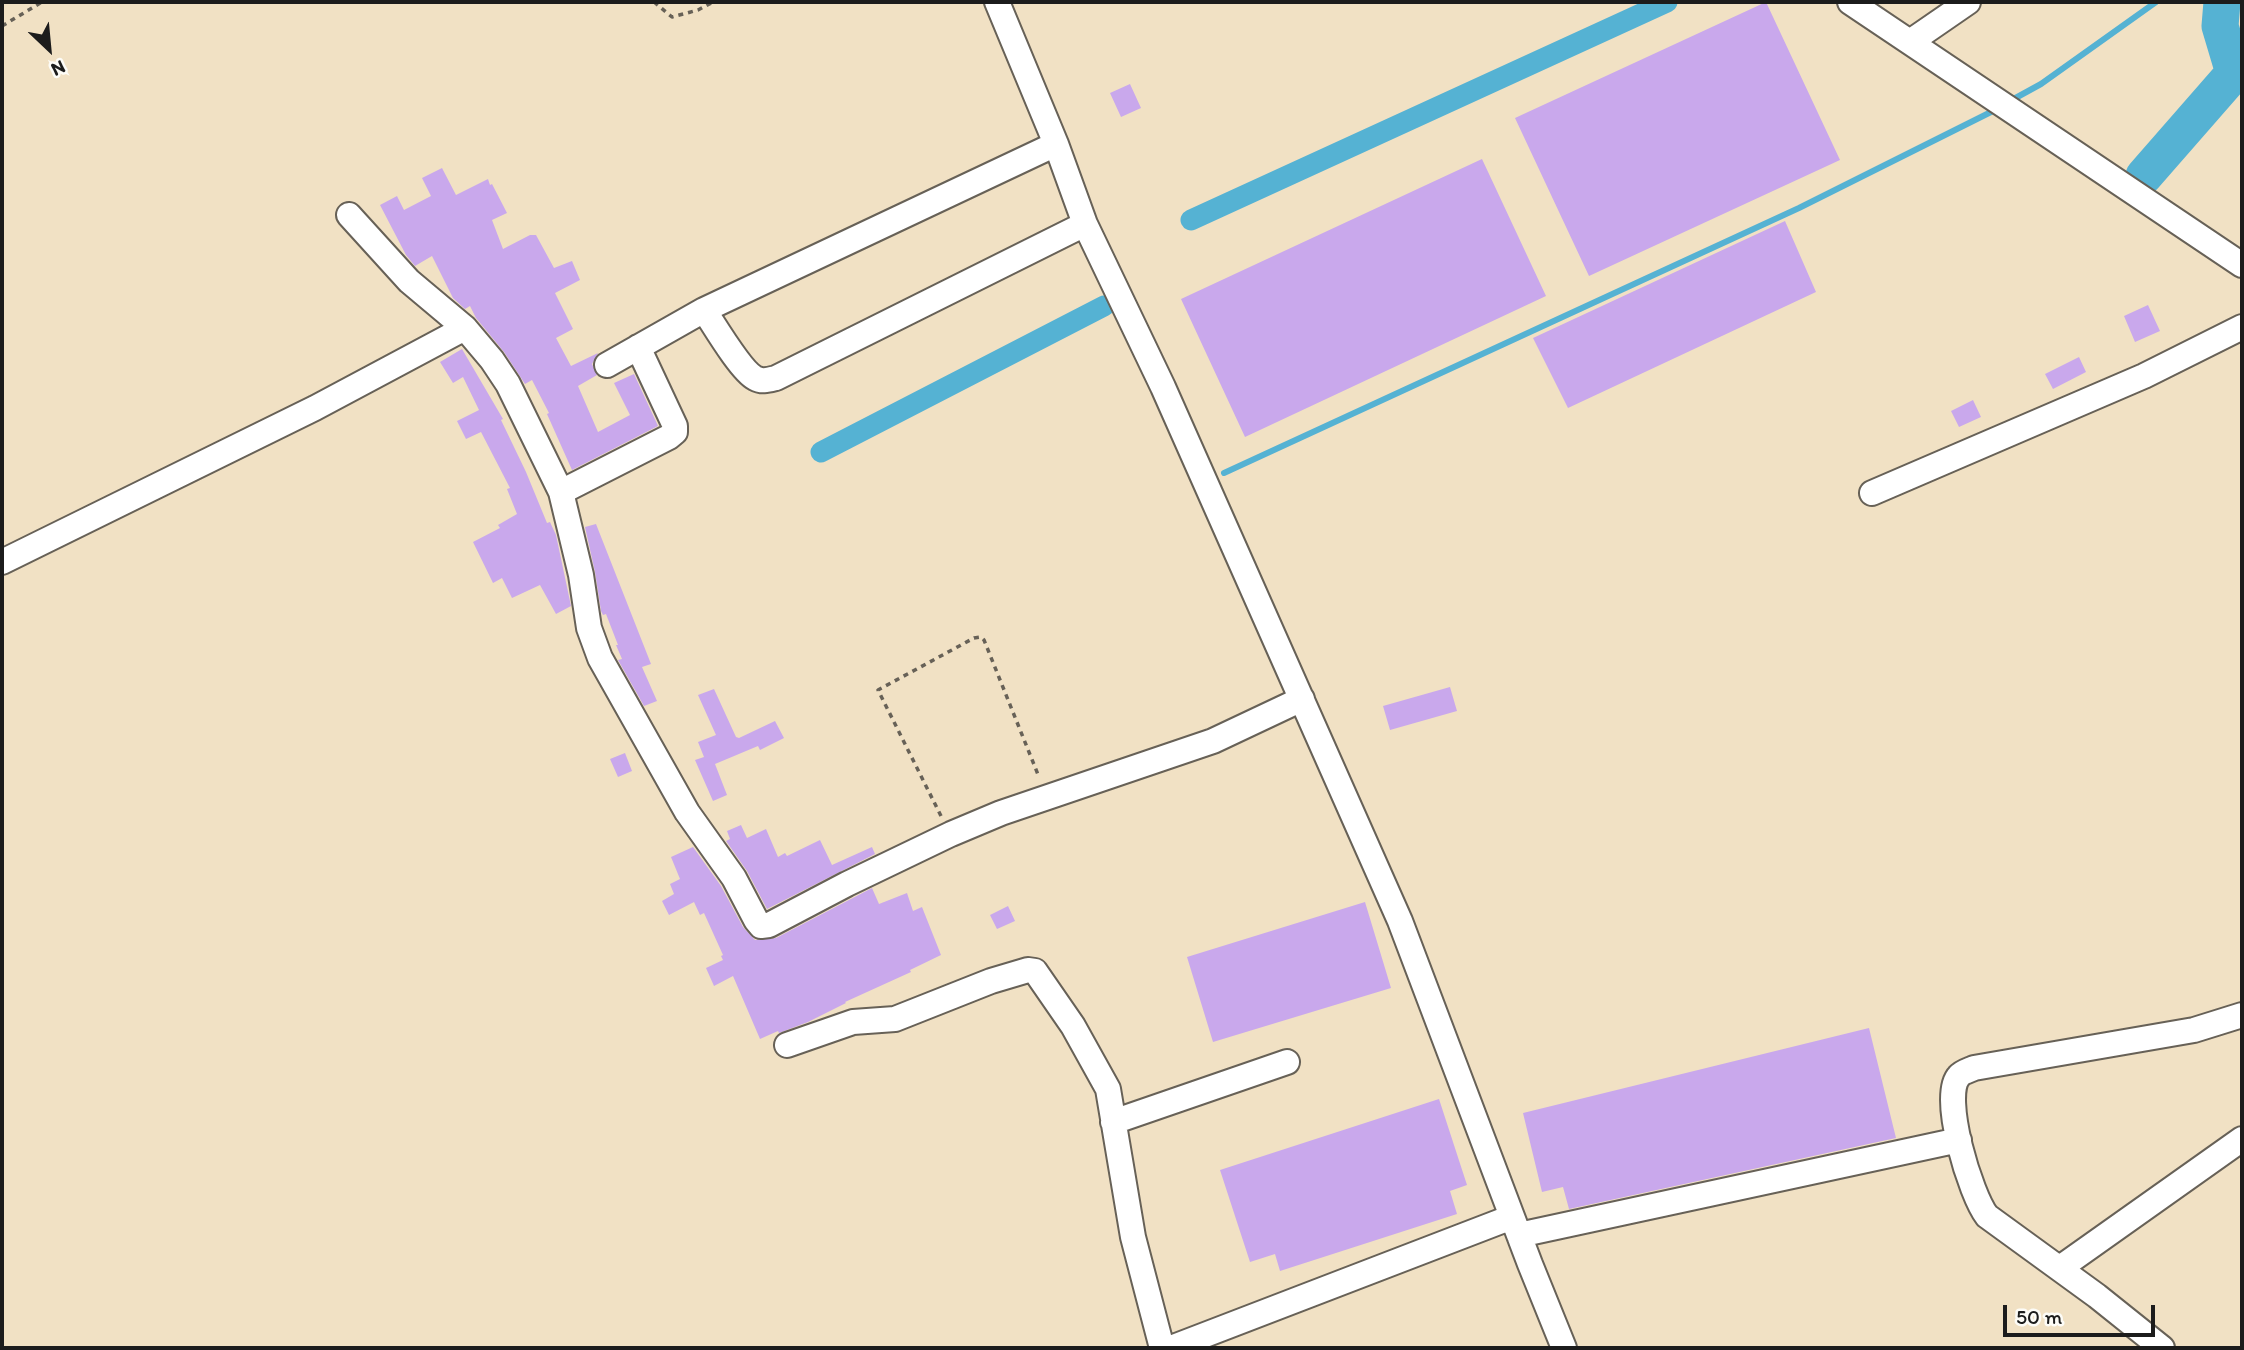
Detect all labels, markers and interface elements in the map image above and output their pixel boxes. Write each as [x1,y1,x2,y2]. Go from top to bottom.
north arrow [14,14,84,84]
text: N [48,55,69,81]
scale bar [2006,1290,2158,1334]
text: 50 m [2016,1304,2062,1329]

